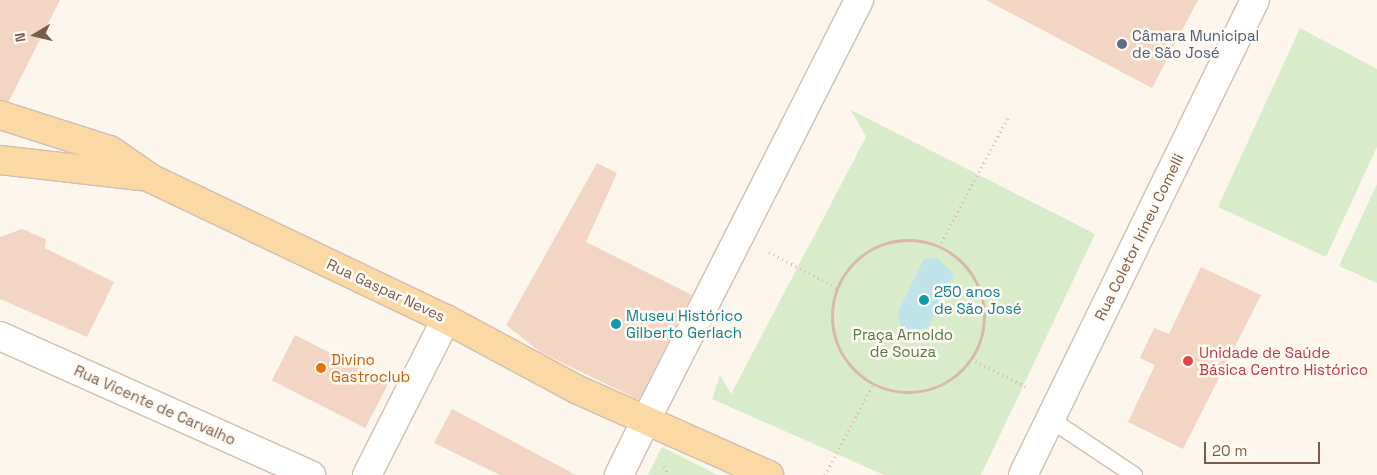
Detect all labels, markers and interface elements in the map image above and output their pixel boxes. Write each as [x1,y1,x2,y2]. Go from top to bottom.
north arrow [10,10,60,60]
place label: Câmara Municipal de São José [1132,26,1259,61]
text: N [11,31,30,43]
marker: Câmara Municipal de São José [1116,38,1128,50]
street label: Rua Coletor Irineu Comelli [1091,151,1187,323]
street label: Rua Gaspar Neves [324,255,448,325]
place label: 250 anos de São José [934,282,1022,317]
marker: 250 anos de São José [918,294,930,306]
place label: Museu Histórico Gilberto Gerlach [626,306,743,341]
marker: Museu Histórico Gilberto Gerlach [610,318,622,330]
park label: Praça Arnoldo de Souza [853,325,953,360]
place label: Unidade de Saúde Básica Centro Histórico [1199,343,1368,378]
place label: Divino Gastroclub [331,350,410,385]
marker: Unidade de Saúde Básica Centro Histórico [1181,354,1195,368]
street label: Rua Vicente de Carvalho [71,361,239,449]
marker: Divino Gastroclub [315,362,327,374]
scale bar [1207,432,1323,464]
text: 20 m [1212,441,1247,460]

